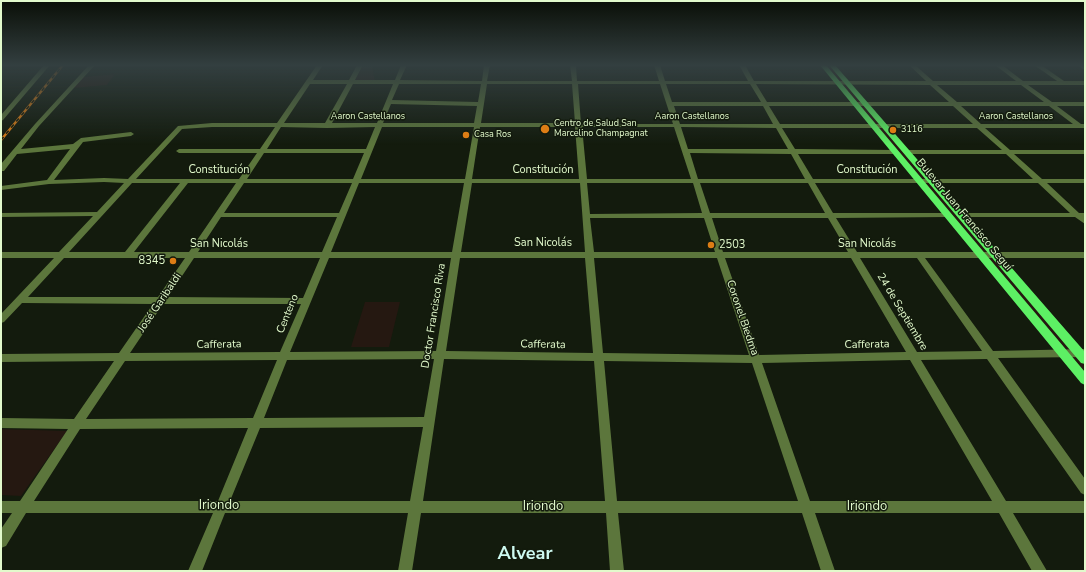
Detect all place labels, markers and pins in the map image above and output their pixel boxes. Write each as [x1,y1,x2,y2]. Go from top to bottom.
place label: Centro de Salud San Marcelino Champagnat [554,119,648,140]
marker: Centro de Salud San Marcelino Champagnat [539,123,551,135]
marker: 3116 [888,125,898,135]
place label: 3116 [901,125,923,135]
marker: Casa Ros [461,130,471,140]
place label: Casa Ros [474,130,511,140]
place label: 2503 [719,238,745,252]
marker: 2503 [706,240,716,250]
place label: 8345 [139,254,165,268]
marker: 8345 [168,256,178,266]

